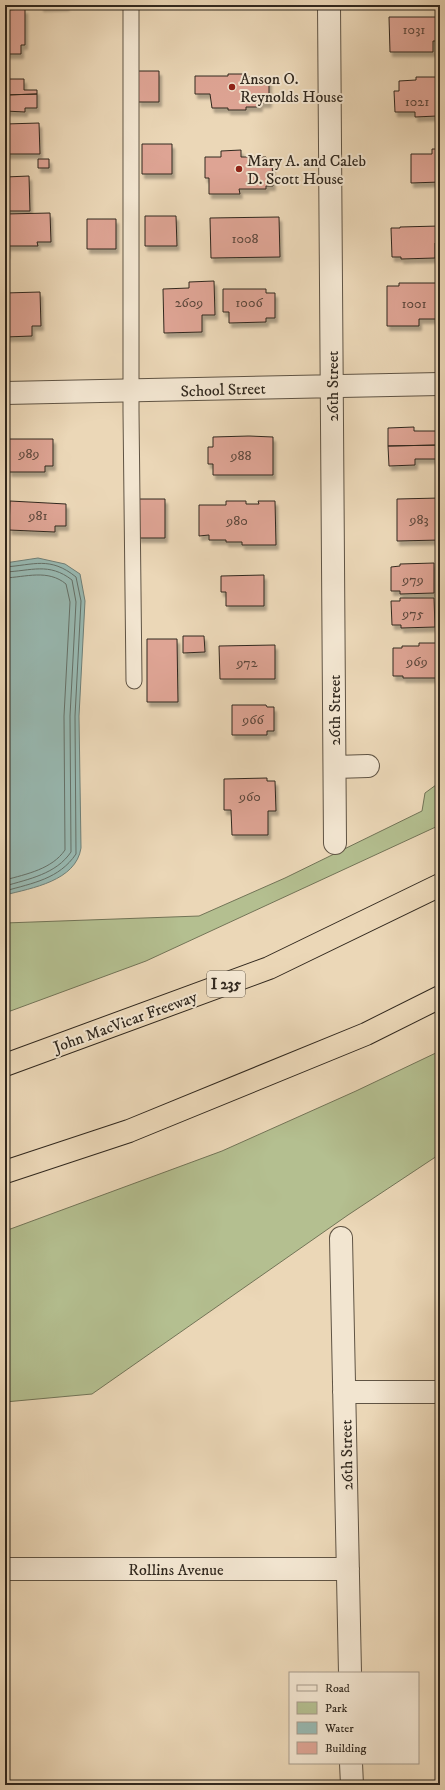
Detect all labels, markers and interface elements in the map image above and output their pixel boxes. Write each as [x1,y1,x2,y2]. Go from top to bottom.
house number: 1031 [403,21,426,39]
place label: Anson O. Reynolds House [240,69,343,107]
marker: Anson O. Reynolds House [227,82,237,92]
house number: 1021 [405,93,429,111]
place label: Mary A. and Caleb D. Scott House [247,151,366,189]
marker: Mary A. and Caleb D. Scott House [234,164,244,174]
house number: 1008 [231,230,259,248]
house number: 2609 [175,294,203,312]
house number: 1006 [235,294,263,312]
house number: 1001 [401,295,427,313]
street label: 26th Street [323,351,343,421]
street label: School Street [180,379,266,401]
house number: 989 [18,445,40,463]
house number: 988 [230,447,252,465]
house number: 981 [27,507,48,525]
house number: 983 [408,511,429,529]
house number: 980 [225,512,248,530]
house number: 979 [401,571,424,589]
house number: 975 [401,605,424,623]
house number: 969 [405,653,428,671]
house number: 972 [235,654,258,672]
street label: 26th Street [325,675,345,745]
house number: 966 [241,711,264,729]
house number: 960 [238,788,261,806]
road number: I 235 [207,971,245,997]
street label: John MacVicar Freeway [49,987,200,1058]
street label: 26th Street [336,1419,358,1491]
street label: Rollins Avenue [128,1560,224,1580]
legend [289,1672,419,1764]
text: Road [325,1681,350,1696]
text: Park [325,1701,347,1716]
text: Water [324,1721,354,1736]
text: Building [325,1741,366,1756]

